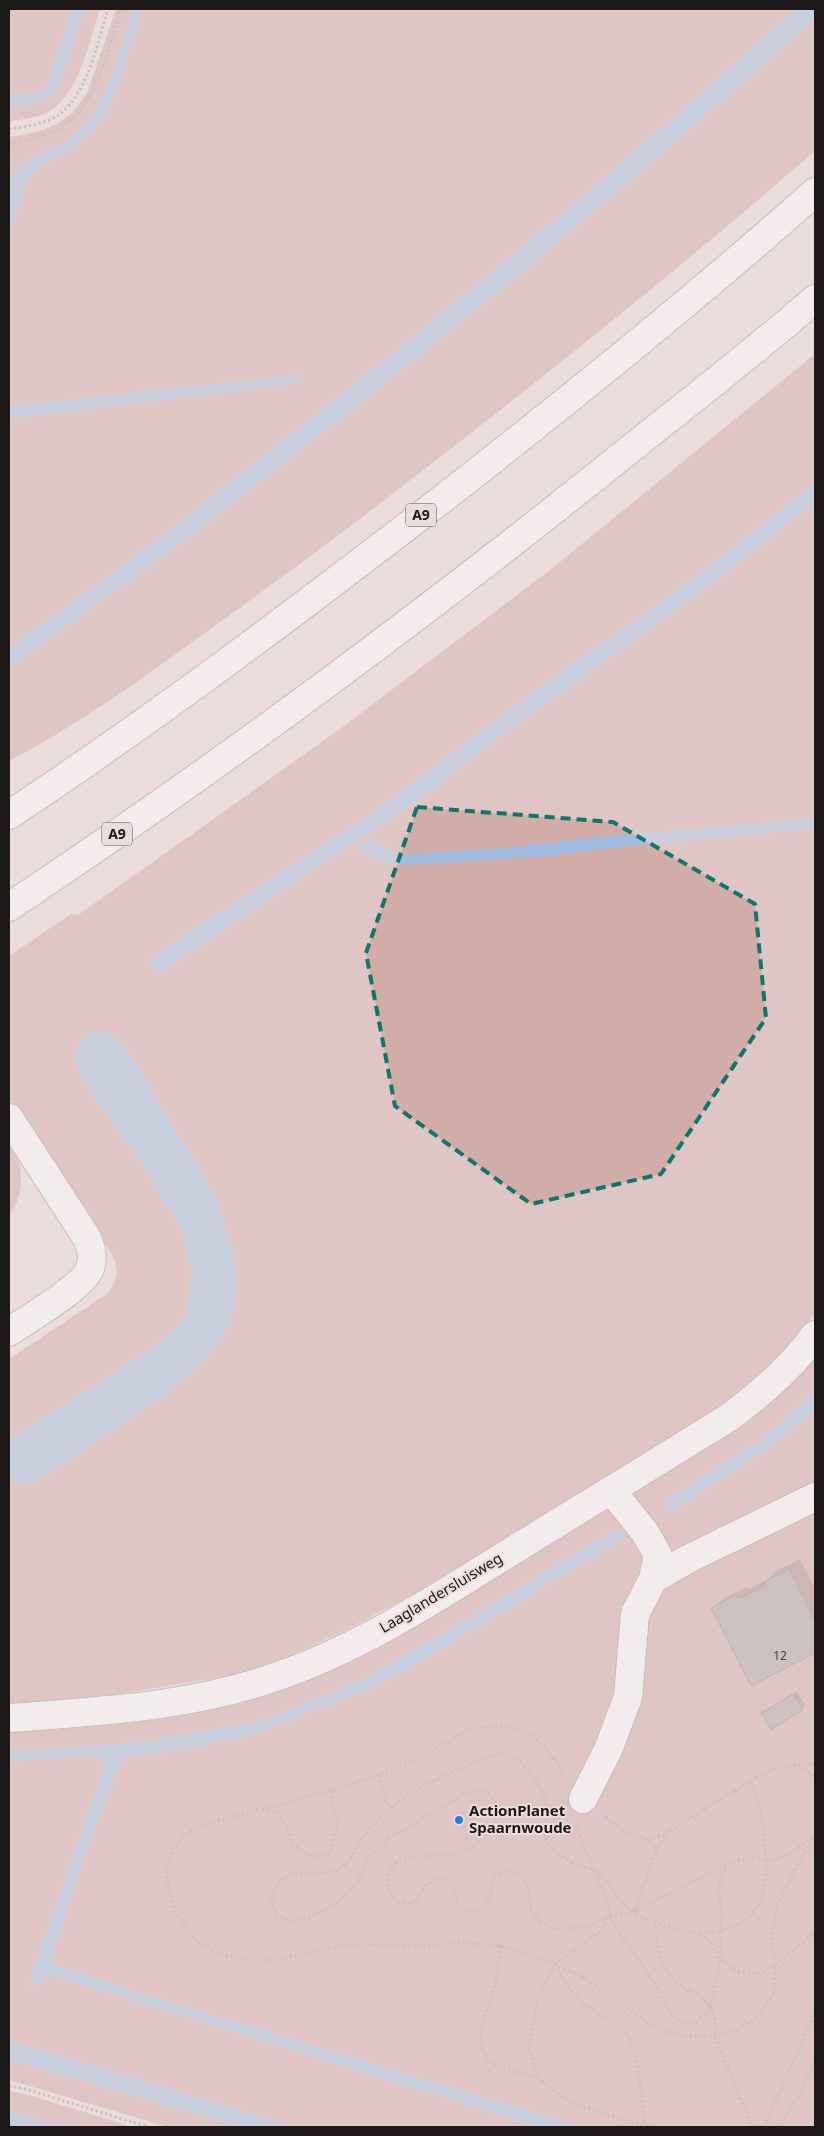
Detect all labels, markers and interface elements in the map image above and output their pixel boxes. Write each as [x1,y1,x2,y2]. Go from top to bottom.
road number: A9 [406,504,436,526]
road number: A9 [102,822,132,846]
street label: Laaglandersluisweg [375,1547,506,1637]
house number: 12 [773,1647,787,1664]
place label: ActionPlanet Spaarnwoude [469,1800,572,1837]
marker: ActionPlanet Spaarnwoude [453,1814,465,1826]

